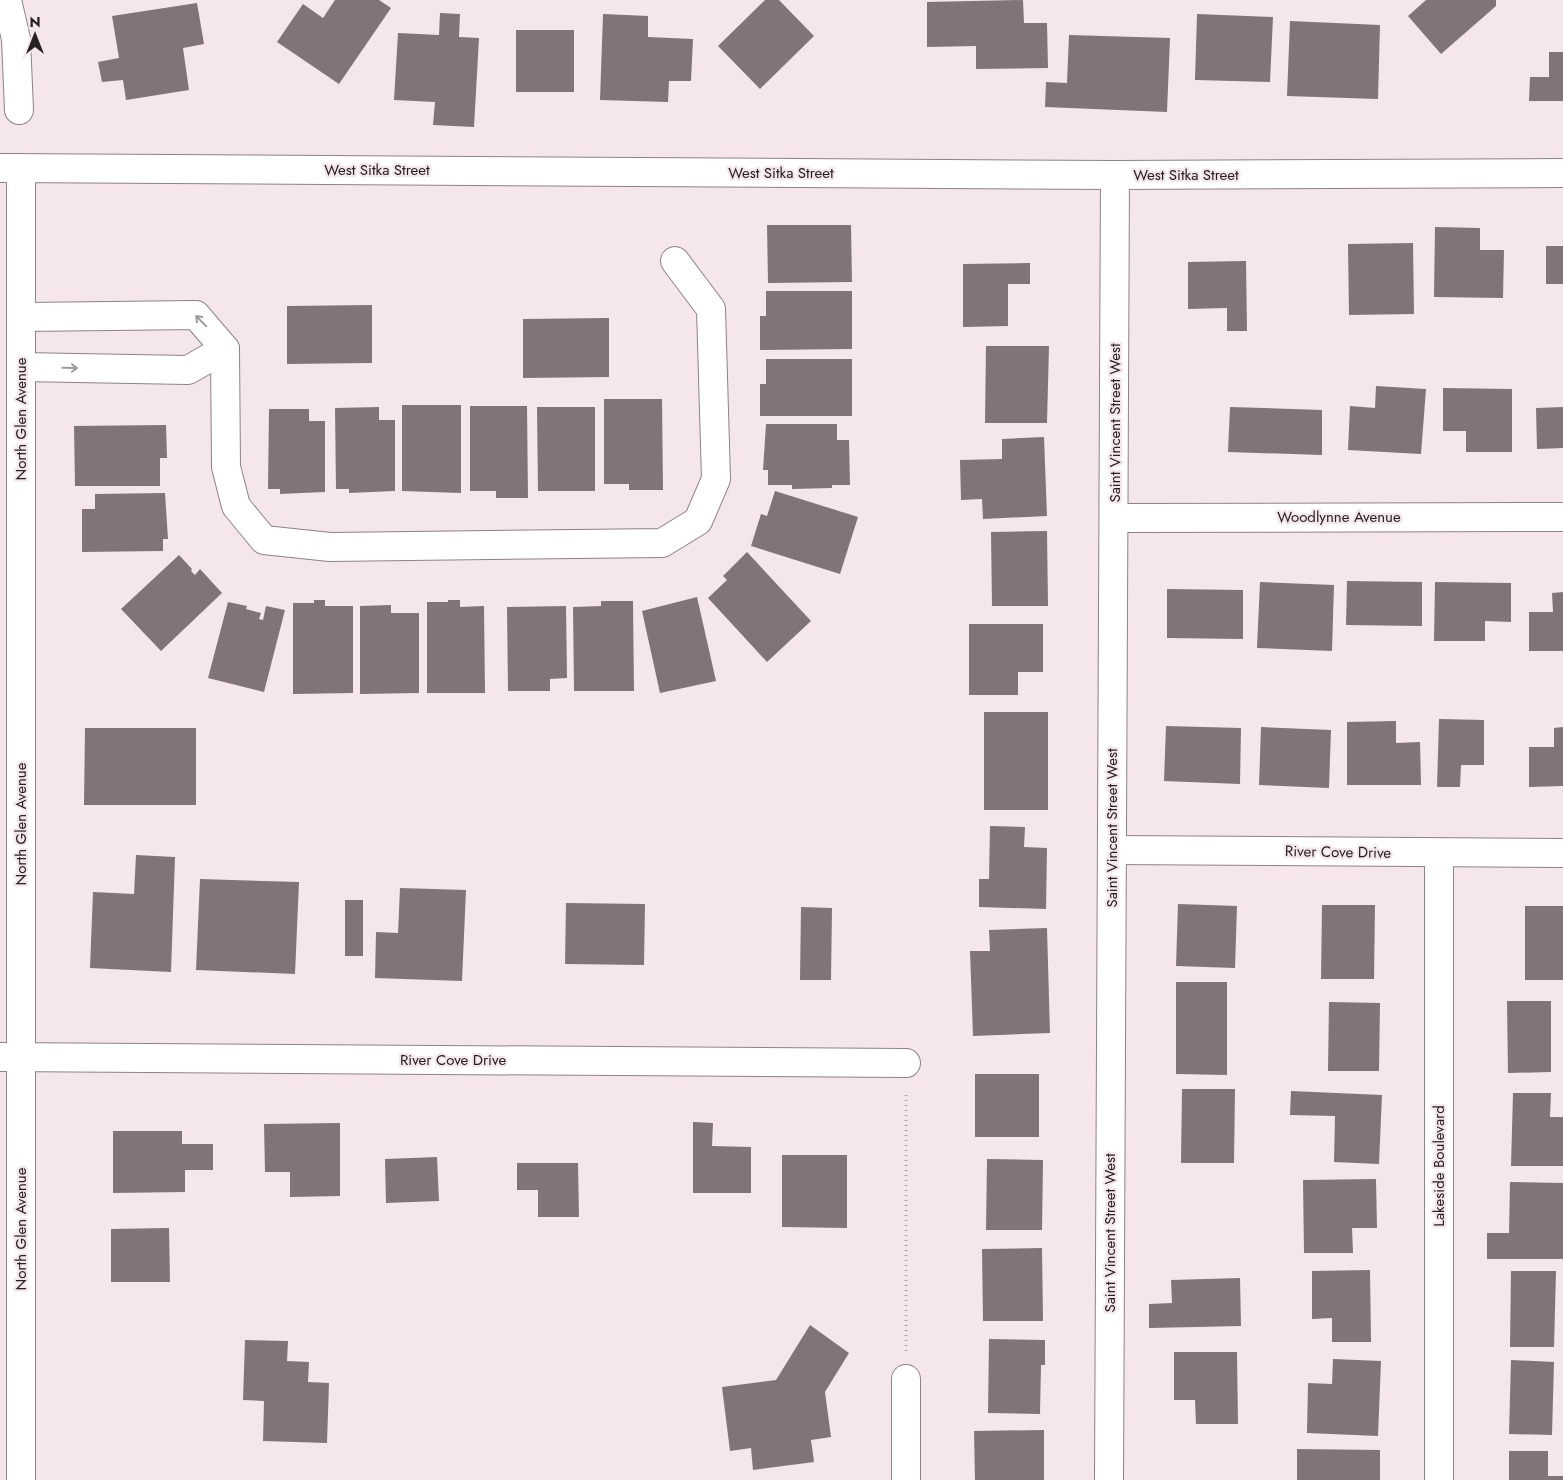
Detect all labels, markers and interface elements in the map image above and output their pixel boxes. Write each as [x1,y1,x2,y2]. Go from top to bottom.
north arrow [10,10,60,60]
text: N [29,12,41,32]
street label: West Sitka Street [324,159,430,181]
street label: West Sitka Street [728,162,834,184]
street label: West Sitka Street [1133,164,1239,186]
one-way arrow [195,315,206,328]
street label: Saint Vincent Street West [1104,343,1126,503]
street label: North Glen Avenue [10,357,32,480]
one-way arrow [61,363,77,372]
street label: Woodlynne Avenue [1277,506,1401,528]
street label: Saint Vincent Street West [1101,748,1123,908]
street label: North Glen Avenue [10,762,32,885]
street label: River Cove Drive [1285,840,1392,864]
street label: River Cove Drive [400,1049,506,1071]
street label: Lakeside Boulevard [1428,1105,1450,1227]
street label: Saint Vincent Street West [1099,1153,1121,1313]
street label: North Glen Avenue [10,1167,32,1290]

